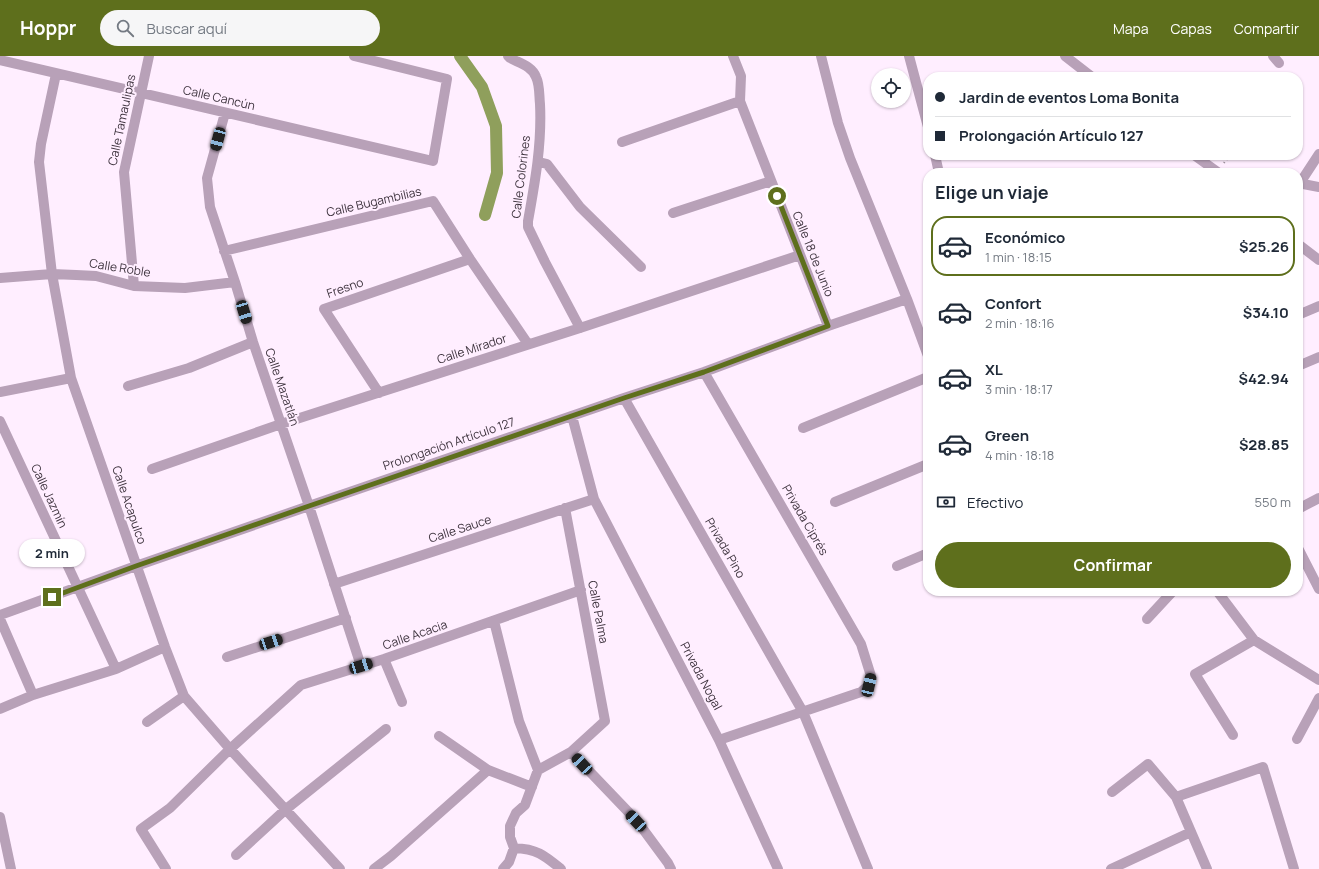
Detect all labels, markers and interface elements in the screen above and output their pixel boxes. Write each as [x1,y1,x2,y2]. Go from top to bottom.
search box [100,10,380,46]
text: Hoppr [20,15,76,41]
icon: search [114,17,136,39]
text: Buscar aquí [146,18,227,39]
text: Mapa [1113,19,1149,38]
text: Capas [1171,19,1212,38]
text: Compartir [1234,19,1299,38]
map controls [871,68,911,108]
button: locate [871,68,911,108]
street label: Calle Tamaulipas [104,73,139,167]
street label: Calle Cancún [181,81,257,114]
text: Jardin de eventos Loma Bonita [959,87,1179,108]
text: Prolongación Artículo 127 [959,125,1143,146]
car [209,126,227,152]
street label: Calle Colorines [507,135,534,219]
text: Elige un viaje [935,180,1049,204]
street label: Calle Bugambilias [325,182,423,221]
route start [768,187,786,205]
street label: Calle 18 de Junio [789,209,838,299]
text: Económico [985,227,1065,248]
icon: car [937,228,973,264]
text: $25.26 [1239,236,1289,257]
text: 1 min · 18:15 [985,248,1052,266]
street label: Calle Roble [88,254,152,281]
street label: Fresno [324,273,365,302]
text: Confort [985,293,1042,314]
icon: car [937,294,973,330]
car [235,299,253,325]
text: $34.10 [1243,302,1289,323]
text: 2 min · 18:16 [985,314,1055,332]
street label: Calle Mirador [435,329,510,368]
street label: Calle Mazatlán [261,346,304,428]
text: XL [985,359,1003,380]
icon: car [937,360,973,396]
text: $42.94 [1239,368,1289,389]
text: 3 min · 18:17 [985,380,1053,398]
street label: Prolongación Artículo 127 [381,413,517,474]
text: Green [985,425,1029,446]
icon: car [937,426,973,462]
text: $28.85 [1239,434,1289,455]
text: 4 min · 18:18 [985,446,1054,464]
street label: Calle Jazmín [27,461,72,531]
street label: Calle Acapulco [108,463,151,546]
street label: Privada Ciprés [778,481,833,558]
icon: cash [935,491,957,513]
text: Efectivo [967,492,1023,513]
text: 550 m [1254,493,1291,511]
street label: Calle Sauce [426,510,493,547]
street label: Privada Pino [701,514,750,581]
callout: 2 min [19,539,85,567]
button: Confirmar [935,542,1291,588]
text: 2 min [35,544,69,562]
street label: Calle Palma [584,579,613,645]
route end [43,588,61,606]
street label: Calle Acacia [380,616,449,653]
car [258,633,284,651]
street label: Privada Nogal [676,639,727,713]
car [348,657,374,675]
car [860,672,878,698]
car [569,751,595,777]
car [623,808,649,834]

